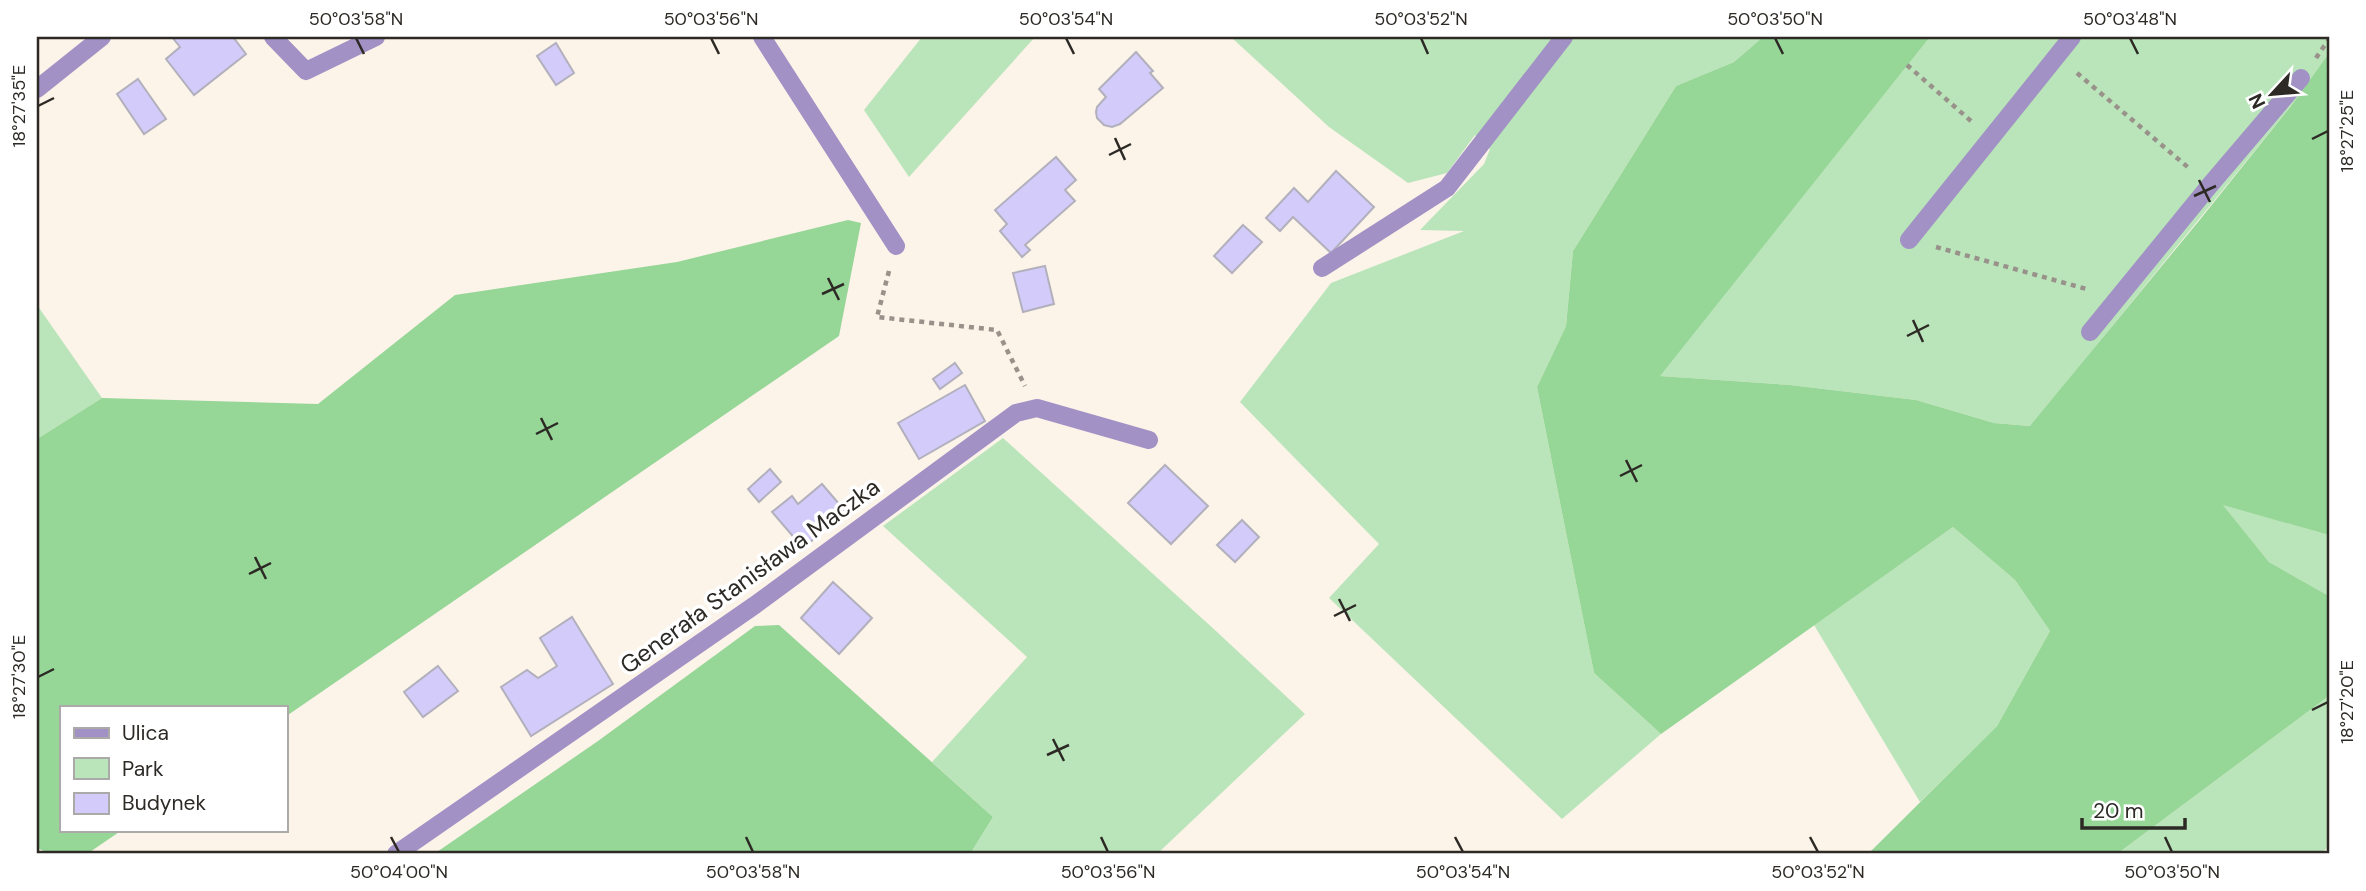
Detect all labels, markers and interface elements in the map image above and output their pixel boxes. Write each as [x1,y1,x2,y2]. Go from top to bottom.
text: 50°03'58"N [309,7,403,31]
text: 50°03'56"N [664,7,758,31]
text: 50°03'54"N [1019,7,1113,31]
text: 50°03'52"N [1374,7,1468,31]
text: 50°03'50"N [1727,7,1823,31]
text: 50°03'48"N [2083,7,2177,31]
north arrow [2236,60,2306,130]
text: 18°27'35"E [7,65,31,147]
text: N [2243,90,2271,113]
text: 18°27'25"E [2335,90,2359,172]
street label: Generała Stanisława Maczka [614,471,886,680]
text: 18°27'30"E [7,635,31,719]
text: 18°27'20"E [2335,660,2359,744]
legend [60,706,287,832]
text: Ulica [122,719,169,747]
text: Park [122,755,164,783]
scale bar [2082,786,2186,830]
text: Budynek [122,789,207,817]
text: 20 m [2093,797,2144,825]
text: 50°04'00"N [350,860,448,884]
text: 50°03'58"N [706,860,800,884]
text: 50°03'56"N [1061,860,1155,884]
text: 50°03'54"N [1416,860,1510,884]
text: 50°03'52"N [1771,860,1865,884]
text: 50°03'50"N [2124,860,2220,884]

